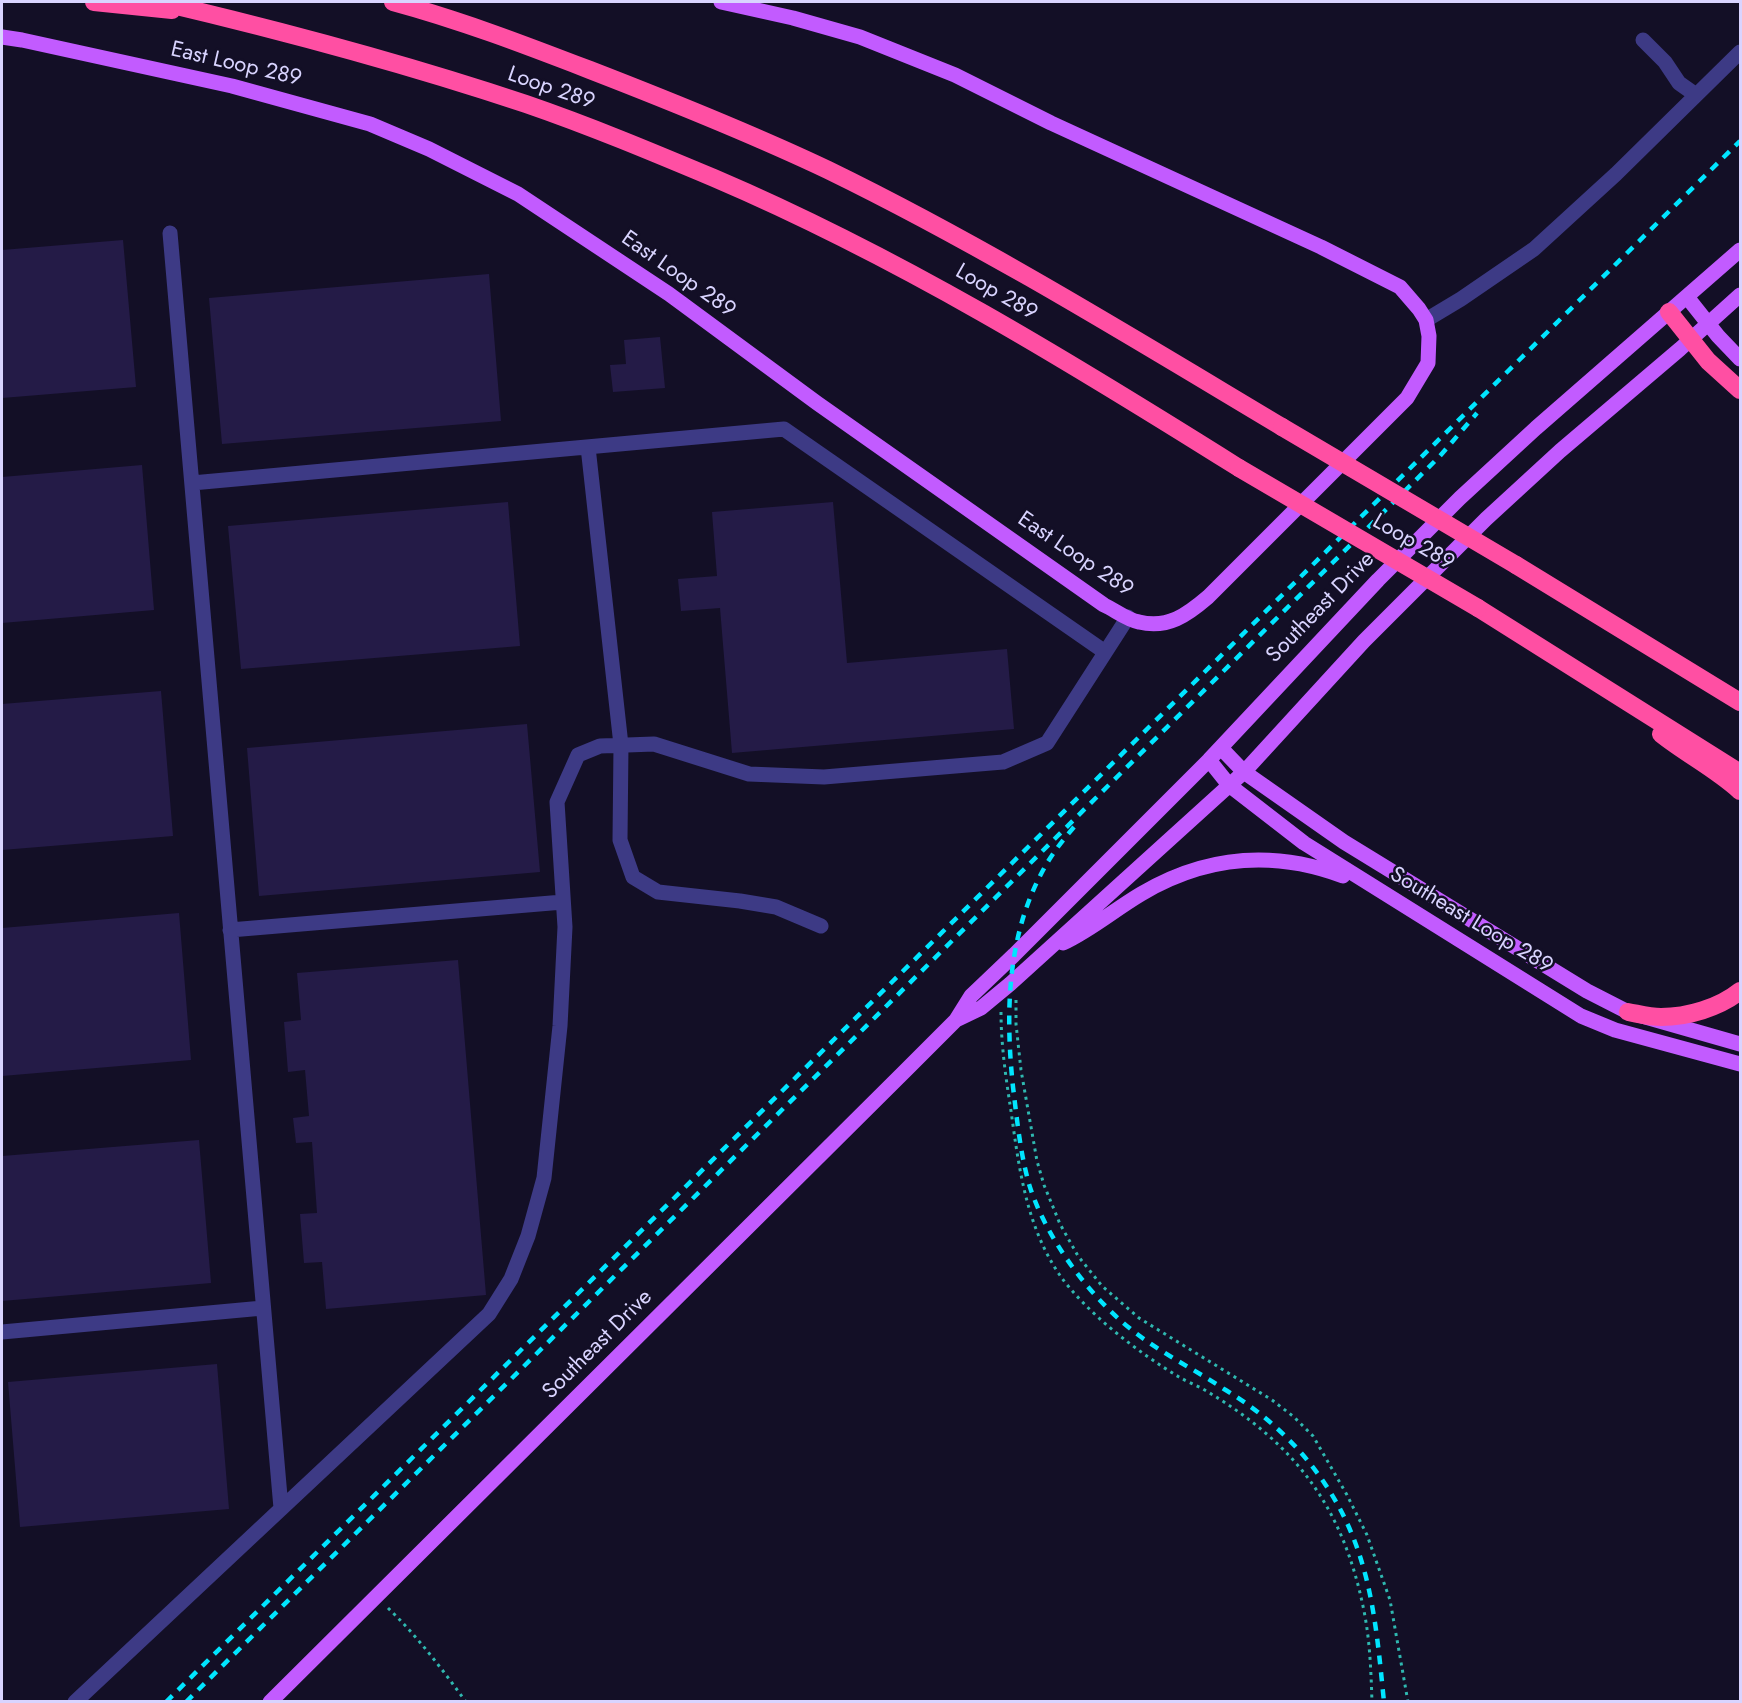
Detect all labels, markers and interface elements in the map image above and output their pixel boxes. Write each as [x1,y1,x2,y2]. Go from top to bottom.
street label: East Loop 289 [168,37,304,93]
street label: Loop 289 [504,62,598,116]
street label: East Loop 289 [616,226,740,324]
street label: Loop 289 [950,259,1042,327]
street label: East Loop 289 [1012,507,1138,603]
street label: Loop 289 [1367,509,1459,577]
street label: Southeast Drive [1261,547,1381,669]
street label: Southeast Loop 289 [1385,862,1557,980]
street label: Southeast Drive [538,1285,658,1405]

